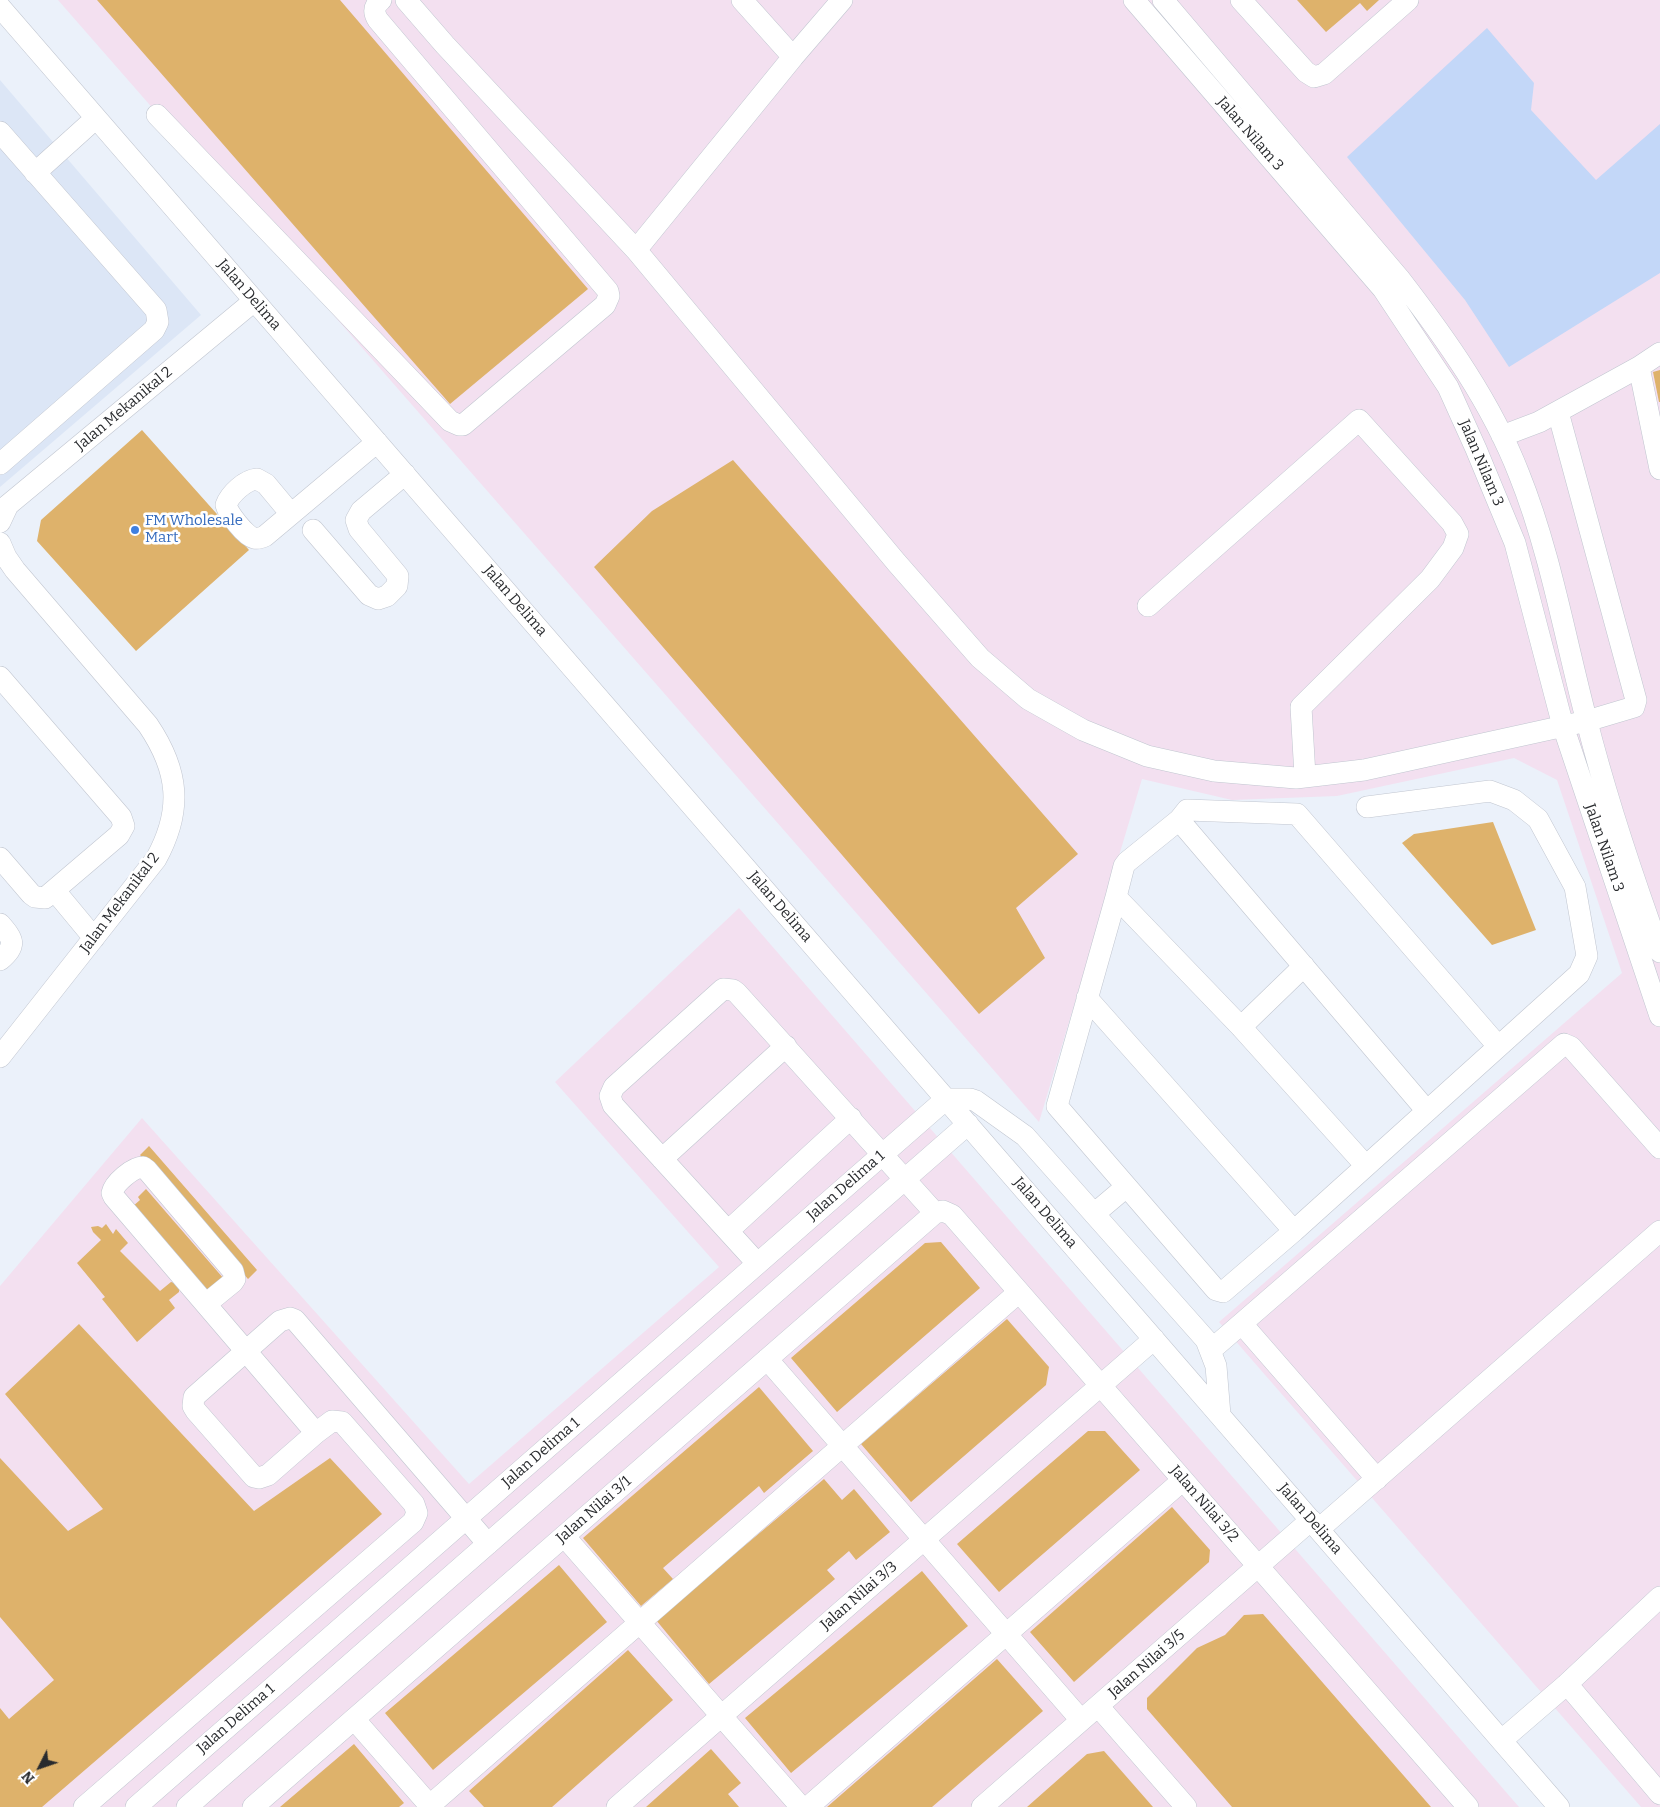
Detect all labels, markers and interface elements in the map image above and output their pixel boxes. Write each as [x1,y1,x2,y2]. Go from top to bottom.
street label: Jalan Nilam 3 [1213,93,1287,175]
street label: Jalan Delima [213,256,285,334]
street label: Jalan Mekanikal 2 [72,363,176,455]
street label: Jalan Nilam 3 [1455,417,1507,509]
place label: FM Wholesale Mart [145,512,243,547]
marker: FM Wholesale Mart [129,524,141,536]
street label: Jalan Delima [479,562,551,640]
street label: Jalan Nilam 3 [1580,801,1628,895]
street label: Jalan Mekanikal 2 [76,849,164,957]
street label: Jalan Delima [744,868,816,946]
street label: Jalan Delima 1 [804,1147,888,1225]
street label: Jalan Delima [1009,1174,1081,1252]
street label: Jalan Delima 1 [499,1414,583,1492]
street label: Jalan Nilai 3/2 [1166,1462,1242,1546]
street label: Jalan Nilai 3/1 [553,1473,635,1547]
street label: Jalan Delima [1274,1480,1346,1558]
street label: Jalan Nilai 3/3 [817,1558,901,1634]
street label: Jalan Nilai 3/5 [1105,1626,1189,1702]
street label: Jalan Delima 1 [194,1680,278,1758]
north arrow [15,1742,65,1792]
text: N [18,1768,38,1787]

